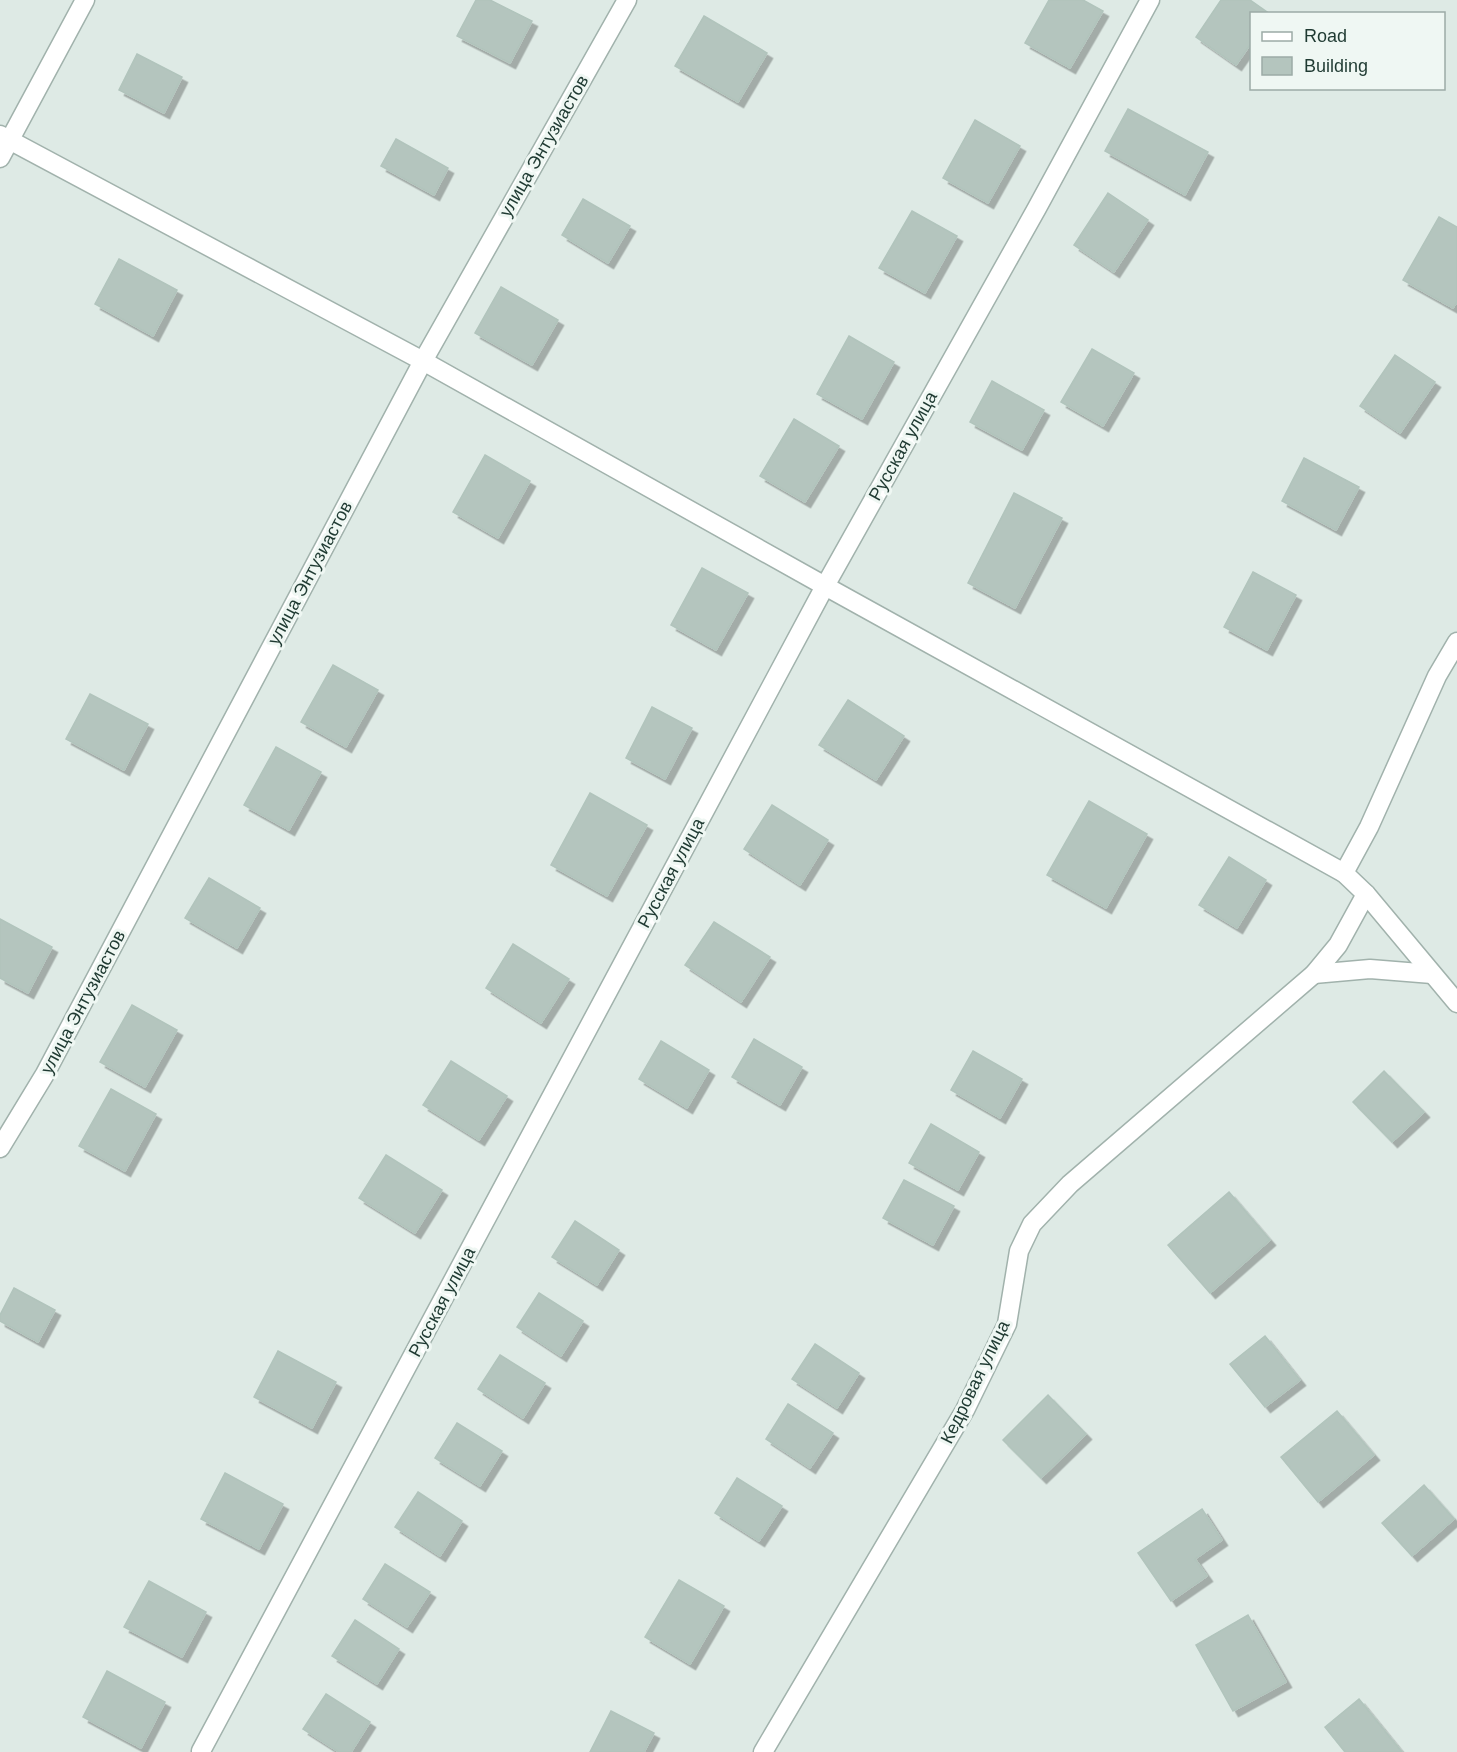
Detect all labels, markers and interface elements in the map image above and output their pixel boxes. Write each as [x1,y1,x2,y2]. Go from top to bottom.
legend [1250,12,1445,90]
text: Road [1304,26,1347,46]
text: Building [1304,56,1368,76]
street label: улица Энтузиастов [495,72,593,220]
street label: Русская улица [865,387,942,504]
street label: улица Энтузиастов [264,498,356,648]
street label: Русская улица [634,814,709,931]
street label: улица Энтузиастов [37,927,129,1077]
street label: Русская улица [405,1243,480,1360]
street label: Кедровая улица [937,1316,1014,1447]

